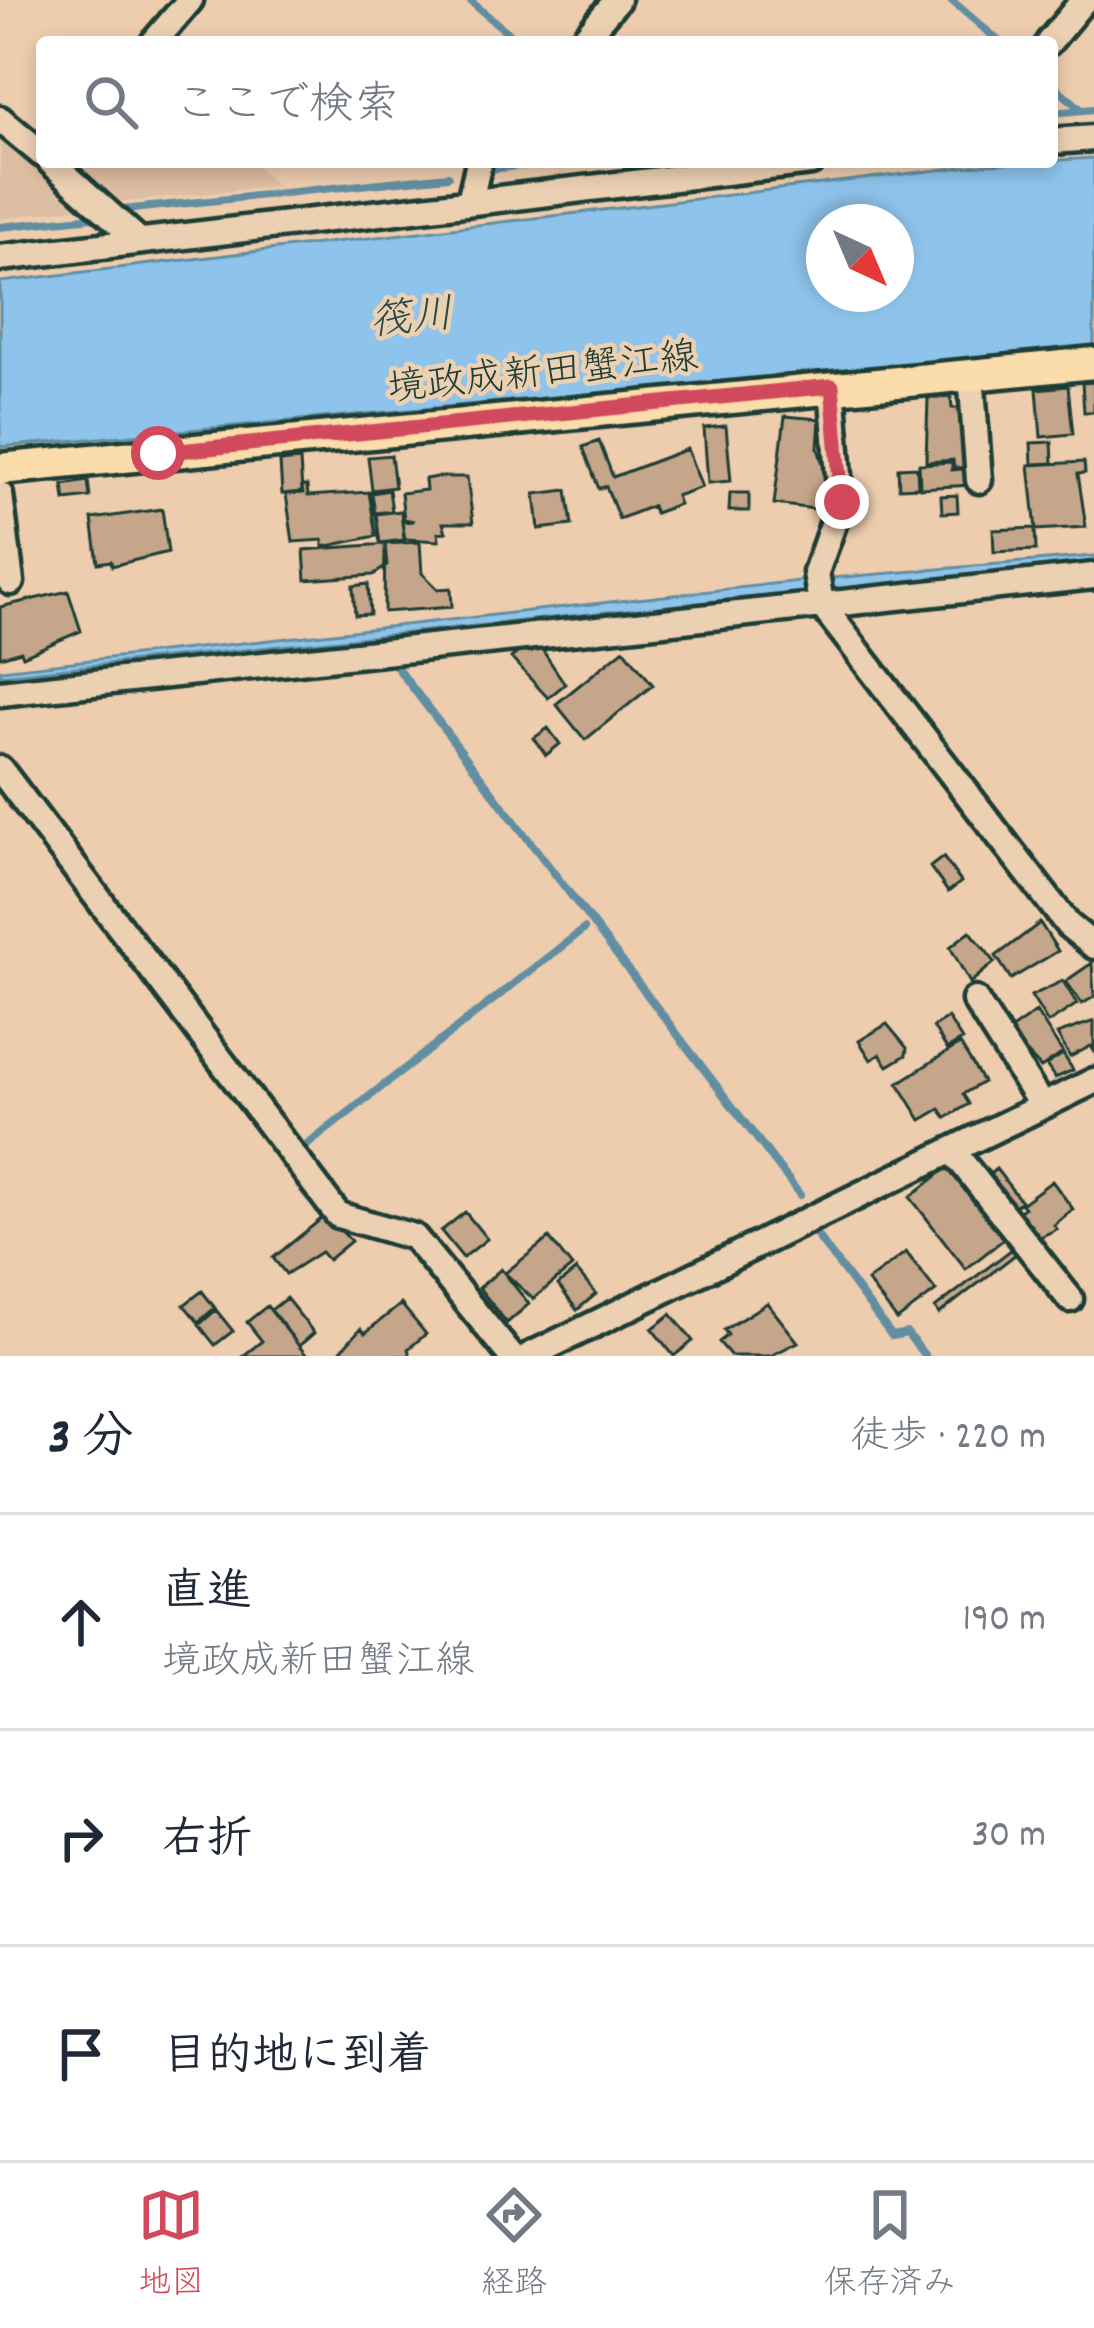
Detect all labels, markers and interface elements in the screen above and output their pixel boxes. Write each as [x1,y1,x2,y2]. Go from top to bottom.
search box [36,36,1058,168]
icon: search [78,69,144,135]
text: ここで検索 [174,76,399,140]
north arrow [806,204,914,312]
water label: 筏川 [367,288,457,356]
street label: 境政成新田蟹江線 [385,332,701,420]
route start [131,426,185,480]
route end [815,475,869,529]
text: 3 分 [48,1405,133,1477]
text: 徒歩 · 220 m [850,1412,1046,1467]
text: 直進 [162,1563,252,1627]
icon: ahead [48,1589,114,1655]
text: 190 m [963,1594,1046,1649]
text: 境政成新田蟹江線 [162,1637,474,1692]
icon: right [48,1805,114,1871]
text: 30 m [972,1810,1046,1865]
text: 右折 [162,1811,252,1875]
icon: arrive [48,2021,114,2087]
text: 目的地に到着 [162,2027,432,2091]
tab: 地図 [138,2182,204,2309]
tab: 経路 [481,2182,547,2309]
tab: 保存済み [824,2182,956,2309]

